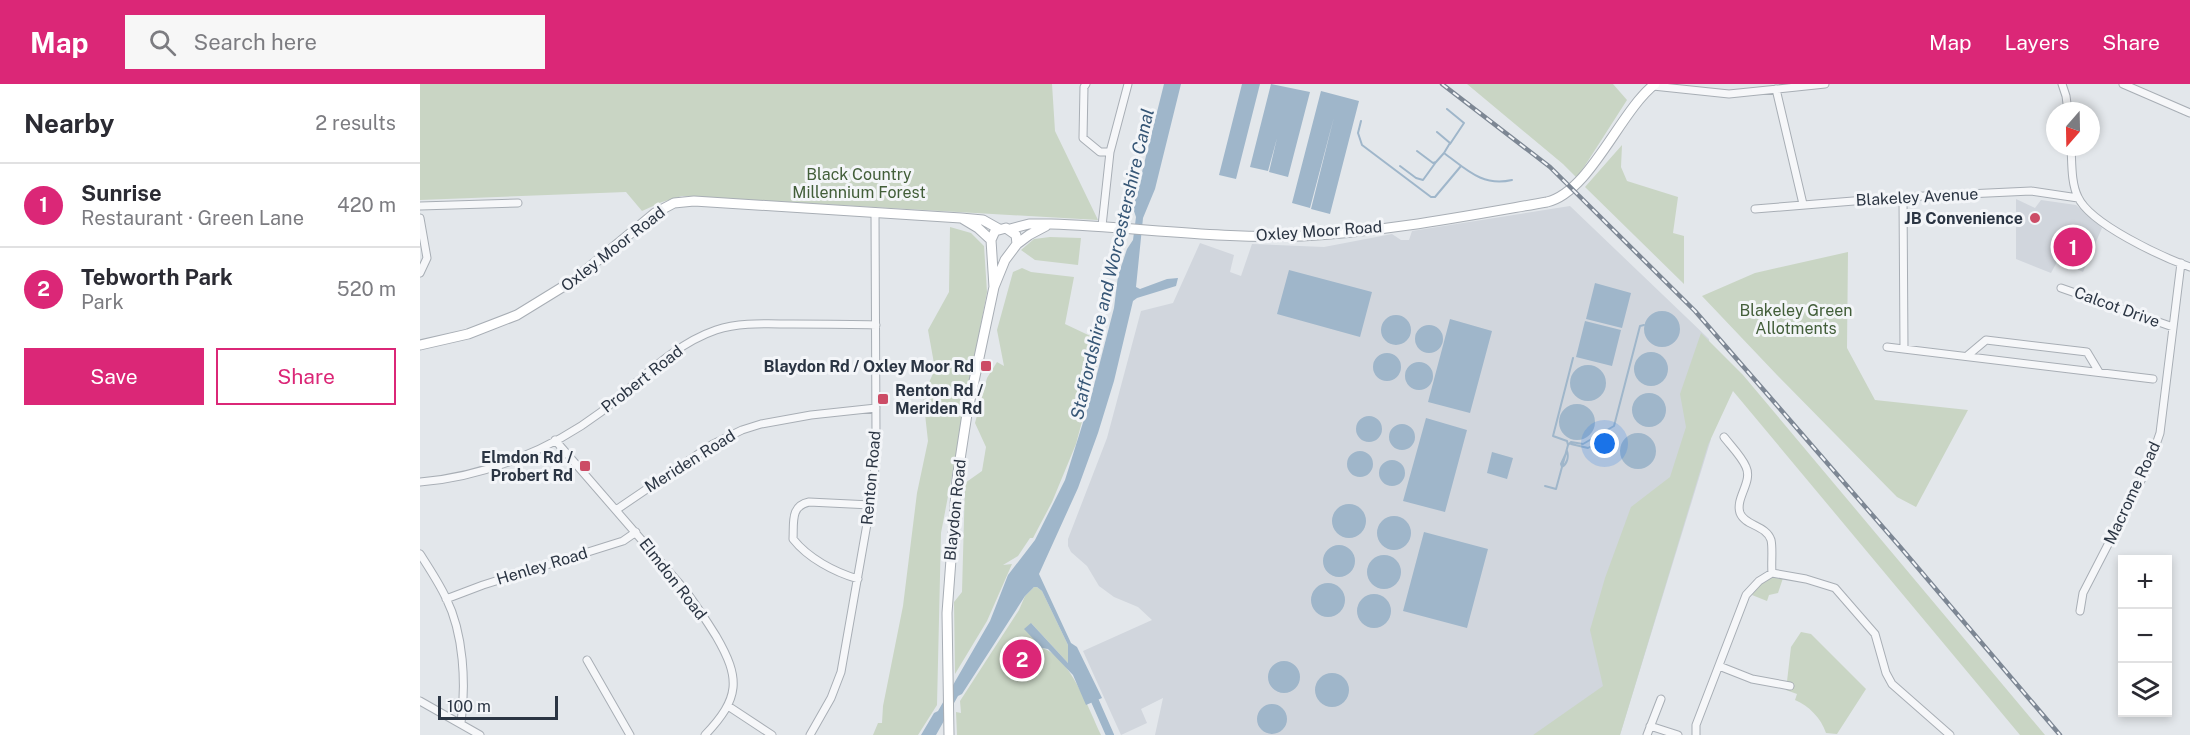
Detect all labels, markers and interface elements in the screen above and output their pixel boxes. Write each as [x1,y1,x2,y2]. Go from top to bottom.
search box [125,15,545,69]
text: Map [30,26,89,59]
icon: search [146,26,179,59]
text: Search here [194,29,317,55]
text: Map [1929,30,1972,55]
text: Layers [2005,30,2069,55]
text: Share [2102,30,2160,55]
north arrow [2046,102,2100,156]
water label: Staffordshire and Worcestershire Canal [1066,106,1158,422]
text: Nearby [24,108,114,139]
text: 2 results [315,111,396,135]
park label: Black Country Millennium Forest [792,165,926,202]
text: Sunrise [81,180,162,206]
street label: Blakeley Avenue [1855,184,1979,210]
text: 1 [39,193,48,217]
text: 420 m [337,193,396,217]
street label: Oxley Moor Road [557,203,669,295]
text: Restaurant · Green Lane [81,206,304,230]
place label: JB Convenience [1904,209,2023,228]
marker: JB Convenience [2028,211,2042,225]
street label: Oxley Moor Road [1255,217,1383,245]
pin: 1 [2054,224,2092,270]
text: Tebworth Park [81,264,233,290]
text: 2 [37,277,50,301]
text: 520 m [337,277,396,301]
street label: Calcot Drive [2072,283,2162,331]
text: Park [81,290,124,314]
park label: Blakeley Green Allotments [1739,301,1853,338]
street label: Probert Road [598,341,686,417]
button: Save [24,348,204,405]
button: Share [216,348,396,405]
place label: Blaydon Rd / Oxley Moor Rd [763,357,974,376]
marker: Blaydon Rd / Oxley Moor Rd [979,359,993,373]
place label: Renton Rd / Meriden Rd [895,381,983,418]
marker: Renton Rd / Meriden Rd [876,392,890,406]
street label: Meriden Road [641,426,739,496]
your location [1590,429,1619,458]
street label: Renton Road [857,430,885,526]
street label: Macrome Road [2100,439,2164,547]
place label: Elmdon Rd / Probert Rd [481,448,573,485]
street label: Blaydon Road [940,458,970,562]
marker: Elmdon Rd / Probert Rd [578,459,592,473]
street label: Elmdon Road [635,535,711,623]
street label: Henley Road [494,543,590,589]
map controls [2118,555,2172,717]
button: + [2118,555,2172,609]
button: − [2118,609,2172,663]
pin: 2 [1002,636,1042,682]
button: layers [2118,663,2172,717]
scale bar [438,693,558,720]
text: 100 m [447,697,491,716]

